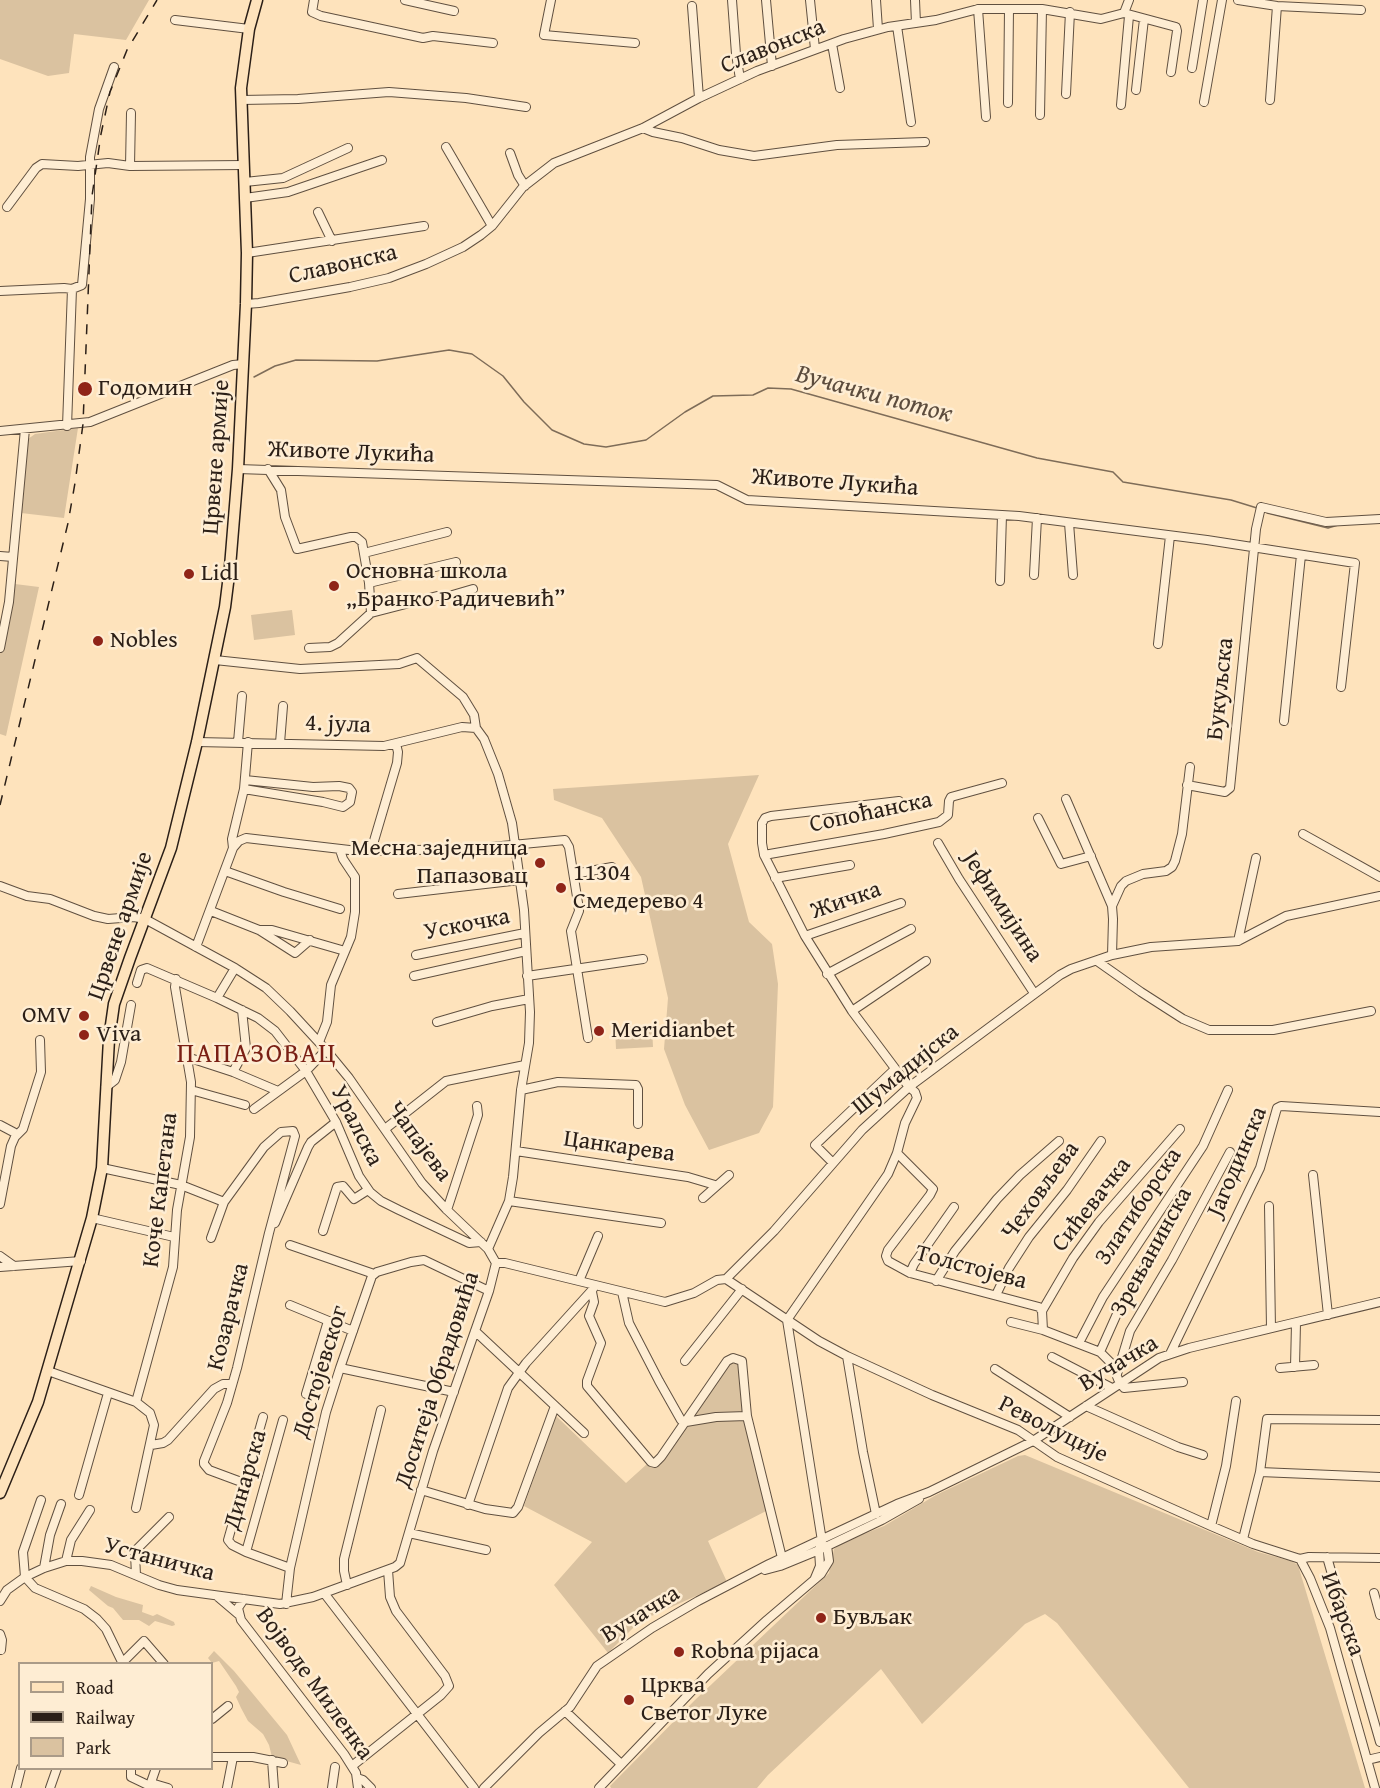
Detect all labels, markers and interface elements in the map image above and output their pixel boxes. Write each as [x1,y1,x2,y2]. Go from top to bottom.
street label: Славонска [717,13,829,81]
street label: Славонска [286,239,400,291]
water label: Вучачки поток [792,359,956,431]
place label: Годомин [98,375,193,403]
street label: Црвене армије [197,379,237,535]
marker: Годомин [76,380,94,398]
street label: Животе Лукића [267,436,435,470]
street label: Животе Лукића [751,463,919,503]
place label: Основна школа „Бранко Радичевић” [346,558,565,614]
place label: Lidl [201,560,239,588]
marker: Lidl [182,567,196,581]
marker: Основна школа „Бранко Радичевић” [327,579,341,593]
place label: Nobles [110,627,178,655]
marker: Nobles [91,634,105,648]
street label: Букуљска [1201,636,1241,742]
street label: 4. јула [305,709,371,741]
street label: Сопоћанска [807,786,935,840]
place label: Месна заједница Папазовац [351,835,528,891]
street label: Јефимијина [955,846,1049,968]
street label: Црвене армије [82,848,160,1004]
marker: Месна заједница Папазовац [533,856,547,870]
place label: 11304 Смедерево 4 [573,860,704,916]
street label: Жичка [807,876,885,926]
marker: 11304 Смедерево 4 [554,881,568,895]
street label: Ускочка [422,903,512,947]
place label: OMV [22,1002,72,1030]
marker: OMV [77,1009,91,1023]
place label: Meridianbet [611,1017,735,1045]
street label: Шумадијска [847,1018,965,1122]
place label: Viva [96,1021,141,1049]
marker: Meridianbet [592,1024,606,1038]
marker: Viva [77,1028,91,1042]
district label: ПАПАЗОВАЦ [177,1039,337,1071]
street label: Уралска [323,1081,389,1171]
street label: Чапајева [380,1096,458,1188]
street label: Јагодинска [1202,1102,1274,1222]
street label: Коче Капетана [137,1111,185,1269]
street label: Цанкарева [561,1125,677,1169]
street label: Чеховљева [996,1136,1086,1246]
street label: Златиборска [1089,1143,1189,1271]
street label: Сићевачка [1046,1152,1138,1258]
street label: Зрењанинска [1105,1183,1199,1321]
street label: Толстојева [912,1239,1030,1297]
street label: Козарачка [202,1260,256,1374]
street label: Доситеја Обрадовића [389,1268,487,1492]
street label: Достојевског [287,1302,355,1442]
street label: Вучачка [1074,1329,1164,1399]
street label: Револуције [993,1390,1113,1470]
street label: Динарска [218,1427,274,1533]
street label: Устаничка [101,1531,217,1589]
street label: Ибарска [1314,1568,1370,1660]
street label: Вучачка [597,1580,685,1650]
street label: Војводе Миленка [249,1602,379,1766]
place label: Бувљак [833,1604,912,1632]
marker: Бувљак [814,1611,828,1625]
place label: Robna pijaca [691,1638,819,1666]
marker: Robna pijaca [672,1645,686,1659]
legend [18,1662,213,1770]
place label: Црква Светог Луке [641,1672,768,1728]
text: Road [76,1674,114,1701]
marker: Црква Светог Луке [622,1693,636,1707]
text: Railway [76,1704,135,1731]
text: Park [76,1734,111,1761]

